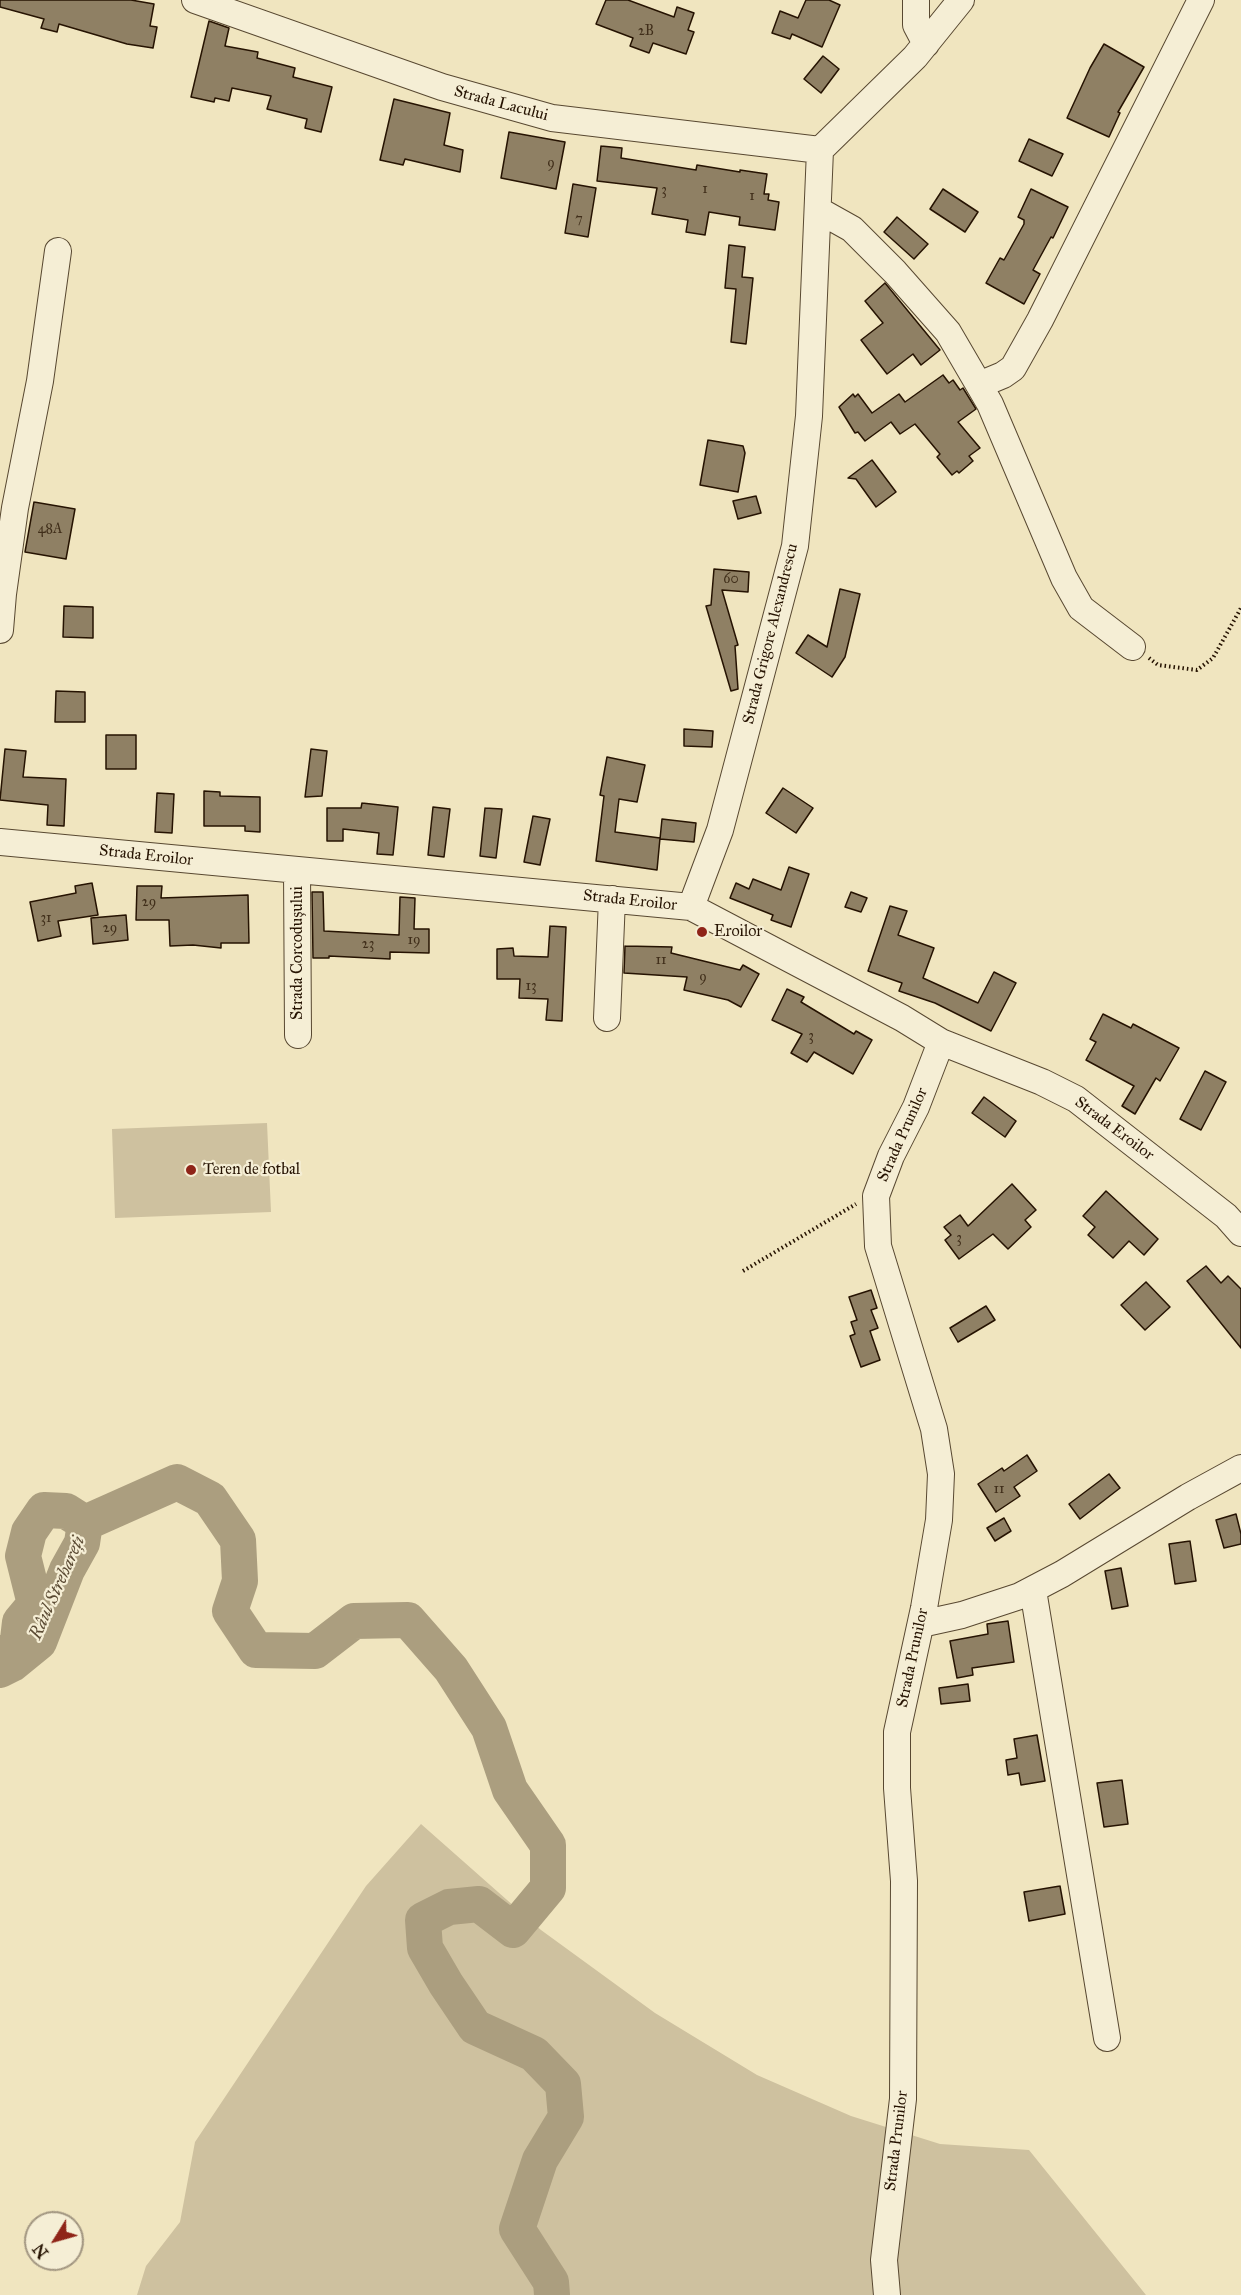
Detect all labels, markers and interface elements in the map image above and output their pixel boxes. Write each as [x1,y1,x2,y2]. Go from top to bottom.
house number: 2B [638,24,654,40]
street label: Strada Lacului [452,82,550,126]
house number: 9 [547,156,555,172]
house number: 1 [702,182,708,198]
house number: 3 [661,183,667,199]
house number: 1 [749,189,755,205]
house number: 7 [575,212,583,228]
house number: 48A [38,522,62,538]
street label: Strada Grigore Alexandrescu [739,542,803,726]
house number: 60 [723,572,739,588]
street label: Strada Eroilor [98,842,194,870]
street label: Strada Corcodușului [288,886,308,1020]
street label: Strada Eroilor [582,887,678,915]
house number: 29 [142,895,156,911]
house number: 31 [40,911,52,927]
house number: 29 [103,921,117,937]
place label: Eroilor [714,922,762,942]
marker: Eroilor [695,925,709,939]
house number: 19 [408,933,420,949]
house number: 23 [362,937,374,953]
house number: 11 [655,953,667,969]
house number: 9 [699,970,707,986]
house number: 13 [525,979,537,995]
house number: 3 [808,1029,814,1045]
street label: Strada Prunilor [874,1085,932,1185]
street label: Strada Eroilor [1071,1093,1157,1165]
place label: Teren de fotbal [203,1160,300,1180]
marker: Teren de fotbal [184,1163,198,1177]
house number: 3 [956,1231,962,1247]
house number: 11 [993,1482,1005,1498]
water label: Râul Strehareți [26,1533,90,1643]
street label: Strada Prunilor [893,1607,933,1709]
street label: Strada Prunilor [881,2090,913,2192]
north arrow [24,2211,84,2271]
text: N [29,2240,53,2262]

